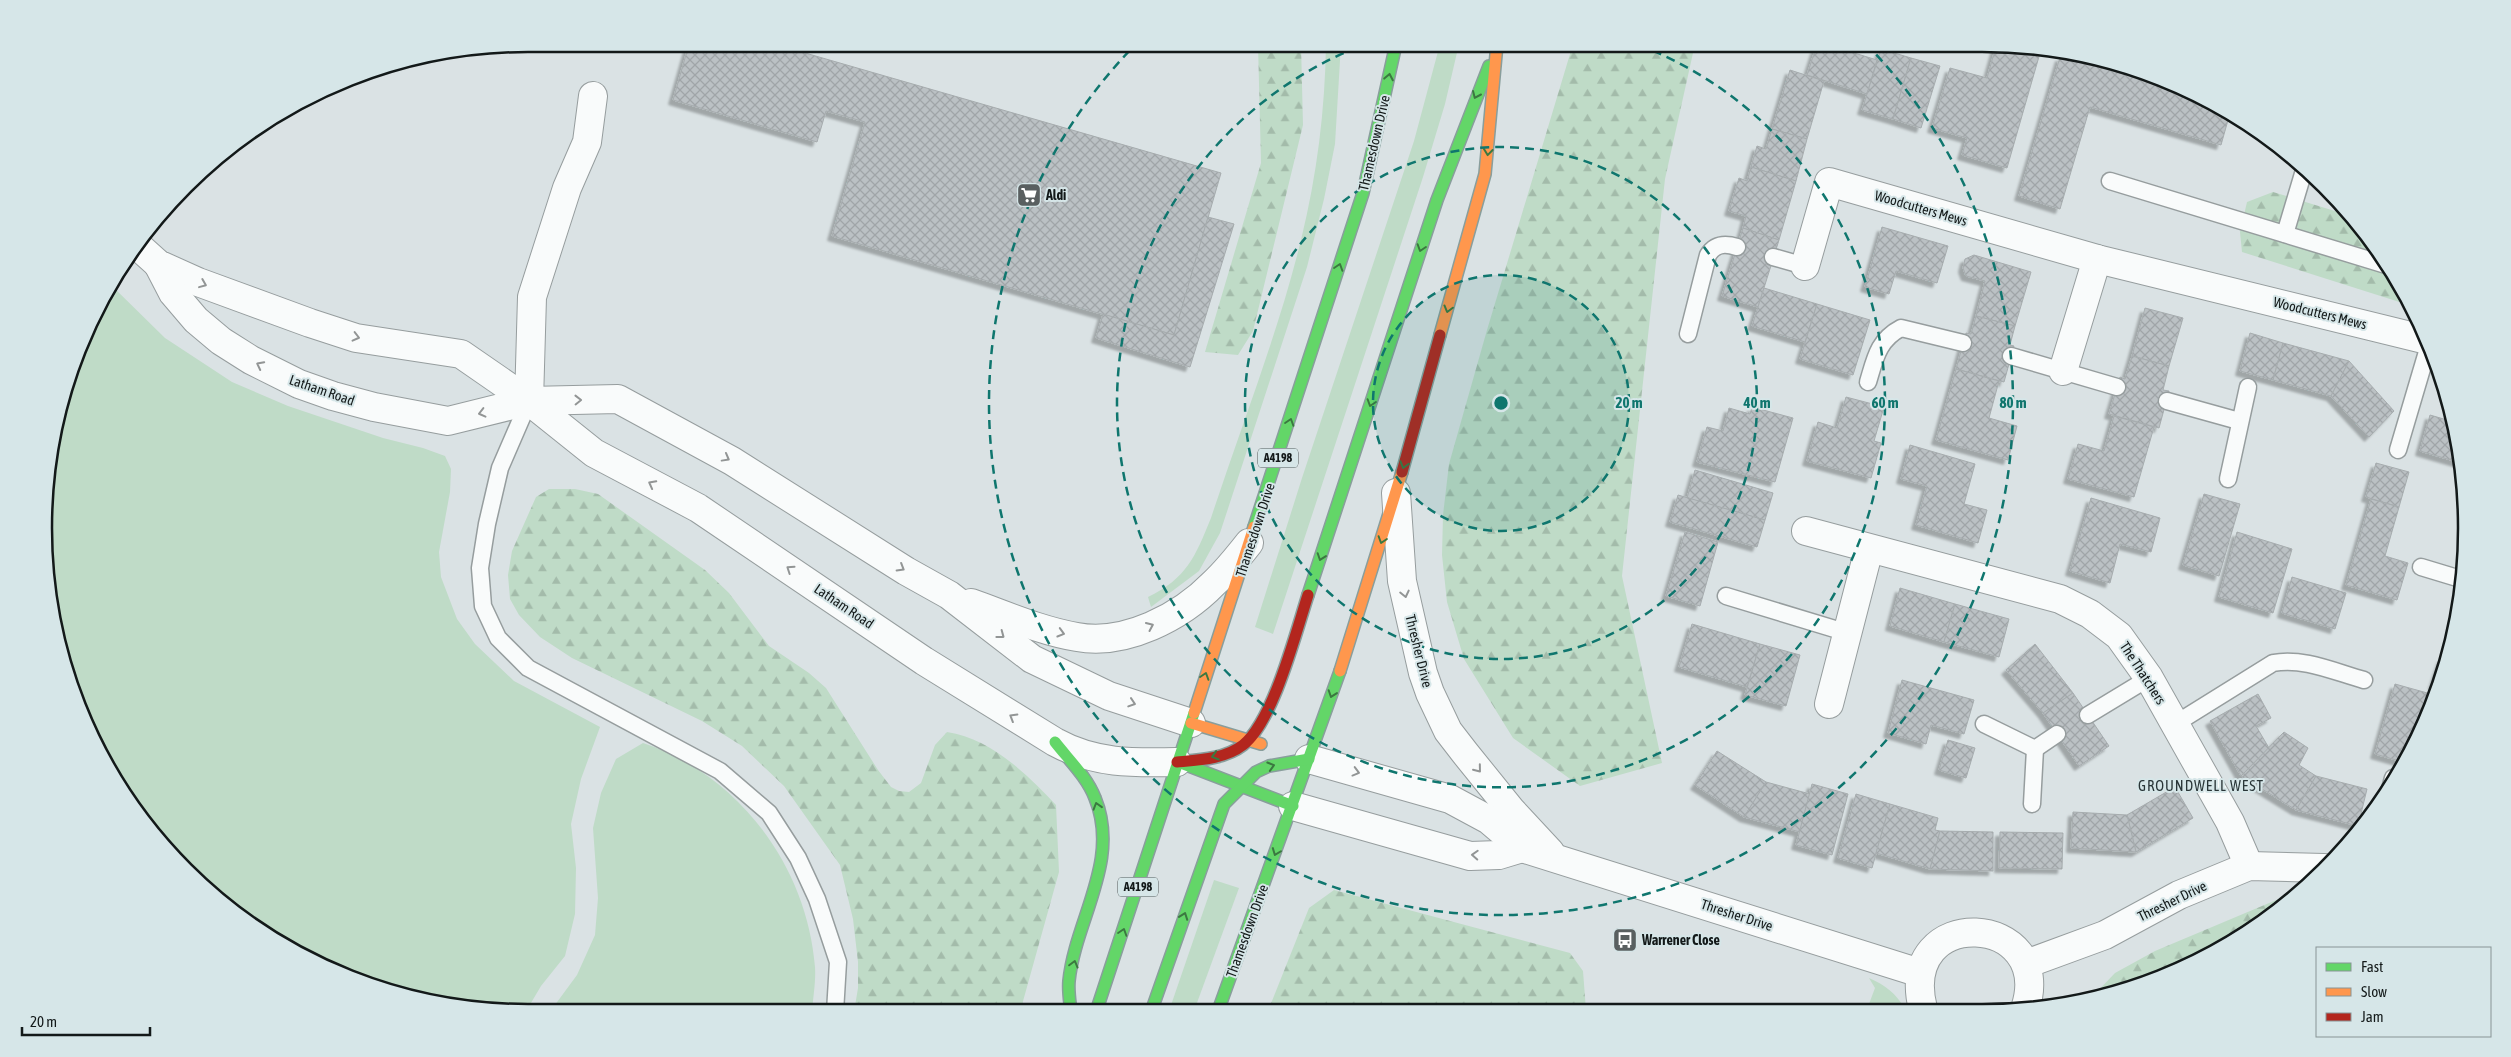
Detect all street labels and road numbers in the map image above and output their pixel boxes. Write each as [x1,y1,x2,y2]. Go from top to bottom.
street label: Thamesdown Drive [1355,94,1393,192]
street label: Woodcutters Mews [1873,187,1969,229]
street label: Woodcutters Mews [2272,294,2368,332]
street label: Latham Road [287,371,357,409]
road number: A4198 [1258,448,1298,468]
street label: Thamesdown Drive [1232,481,1278,579]
street label: Latham Road [811,580,877,632]
street label: Thresher Drive [1402,613,1436,689]
street label: The Thatchers [2117,639,2169,707]
street label: Thresher Drive [2135,877,2209,925]
road number: A4198 [1118,878,1158,896]
street label: Thamesdown Drive [1223,882,1271,980]
street label: Thresher Drive [1699,896,1775,934]

